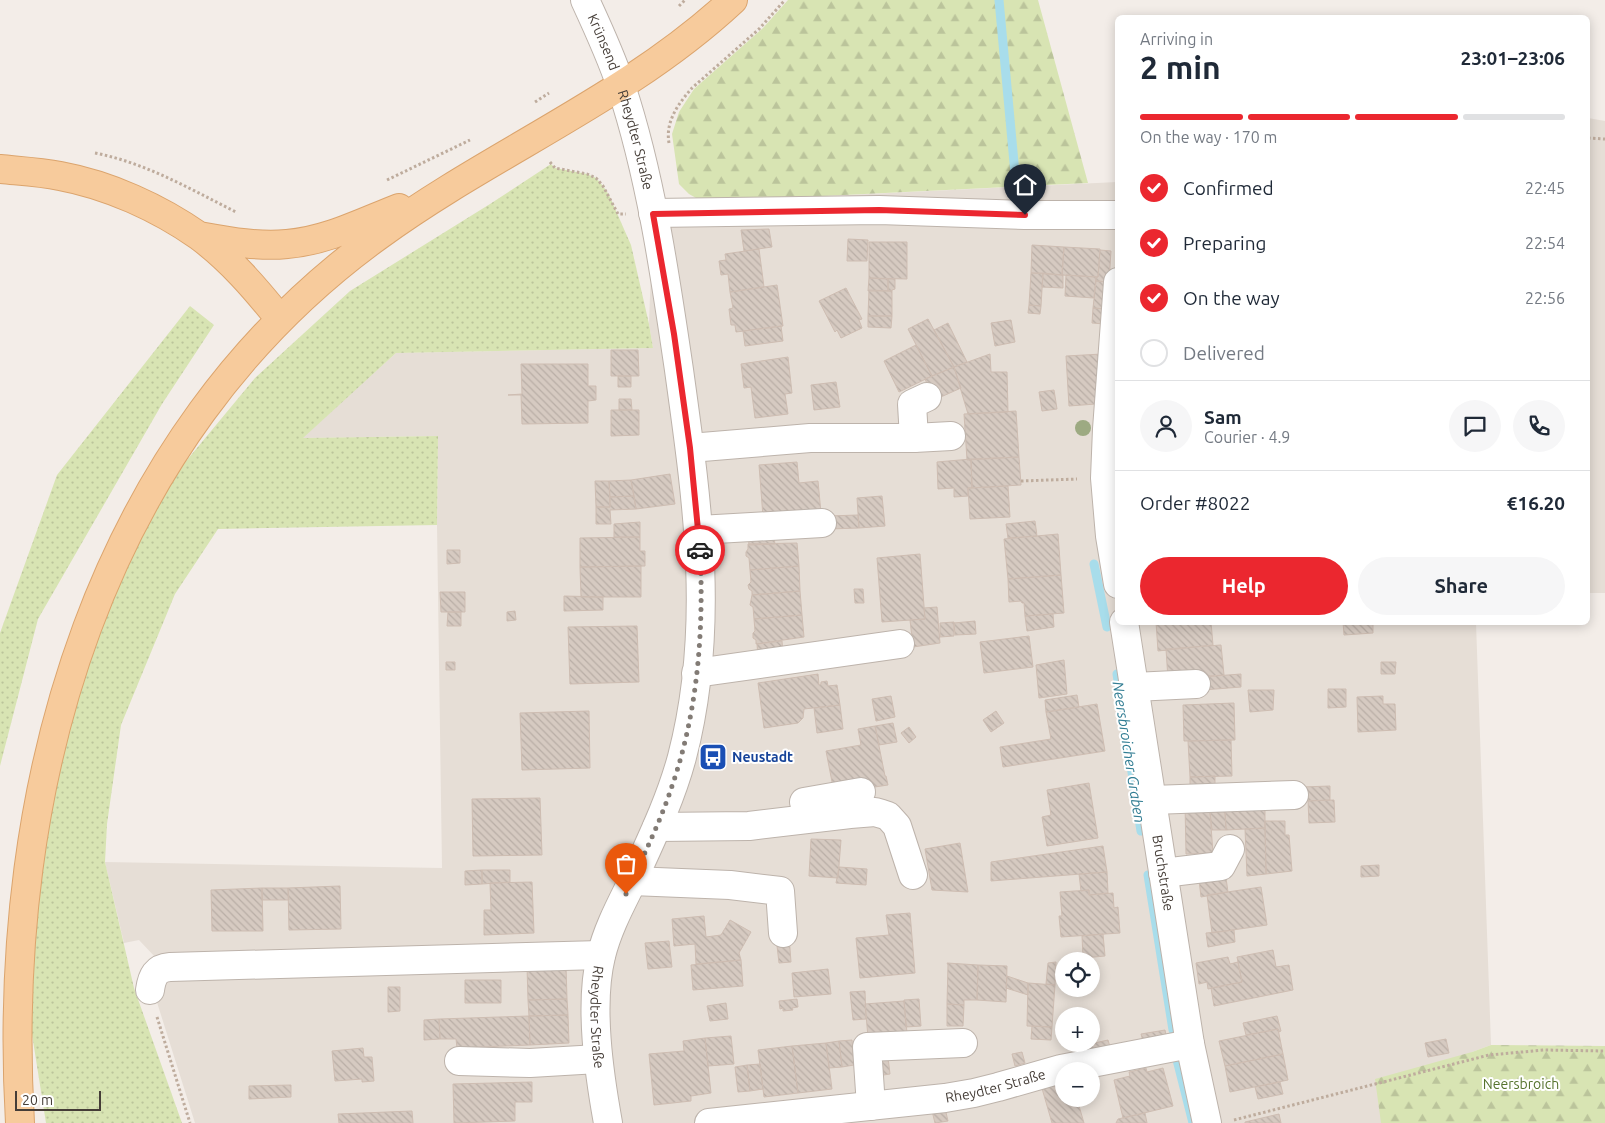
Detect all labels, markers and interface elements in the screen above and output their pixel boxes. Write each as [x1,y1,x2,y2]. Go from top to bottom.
street label: Krünsend [584,11,623,72]
text: Arriving in [1140,30,1213,48]
text: 23:01–23:06 [1460,47,1565,69]
text: 2 min [1140,49,1221,85]
street label: Rheydter Straße [615,88,656,191]
text: On the way · 170 m [1140,128,1277,146]
pin [1004,164,1046,215]
icon: home [1011,171,1039,199]
icon: check [1140,174,1168,202]
text: Confirmed [1183,177,1274,199]
text: 22:45 [1525,179,1565,197]
icon: check [1140,229,1168,257]
text: Preparing [1183,232,1267,254]
text: 22:54 [1525,234,1565,252]
icon: check [1140,284,1168,312]
text: On the way [1183,287,1280,309]
text: 22:56 [1525,289,1565,307]
text: Delivered [1183,342,1265,364]
button: person [1140,400,1192,452]
button: chat [1449,400,1501,452]
button: phone [1513,400,1565,452]
text: Sam [1204,406,1242,428]
text: Courier · 4.9 [1204,428,1290,446]
text: Order #8022 [1140,492,1250,514]
text: €16.20 [1507,492,1565,514]
courier [675,525,725,575]
icon: car [686,536,714,564]
button: Help [1140,557,1348,615]
button: Share [1358,557,1565,615]
water label: Neersbroicher Graben [1109,680,1149,824]
bus stop icon: Neustadt [698,742,728,772]
place label: Neustadt [732,749,793,765]
street label: Bruchstraße [1149,834,1177,912]
pin [605,843,647,894]
icon: bag [612,850,640,878]
map controls [1055,952,1100,1107]
button: locate [1055,952,1100,997]
street label: Rheydter Straße [587,965,607,1069]
button: + [1055,1007,1100,1052]
button: − [1055,1062,1100,1107]
street label: Rheydter Straße [944,1066,1047,1106]
park label: Neersbroich [1483,1076,1559,1092]
scale bar [15,1088,101,1111]
text: 20 m [22,1092,53,1108]

